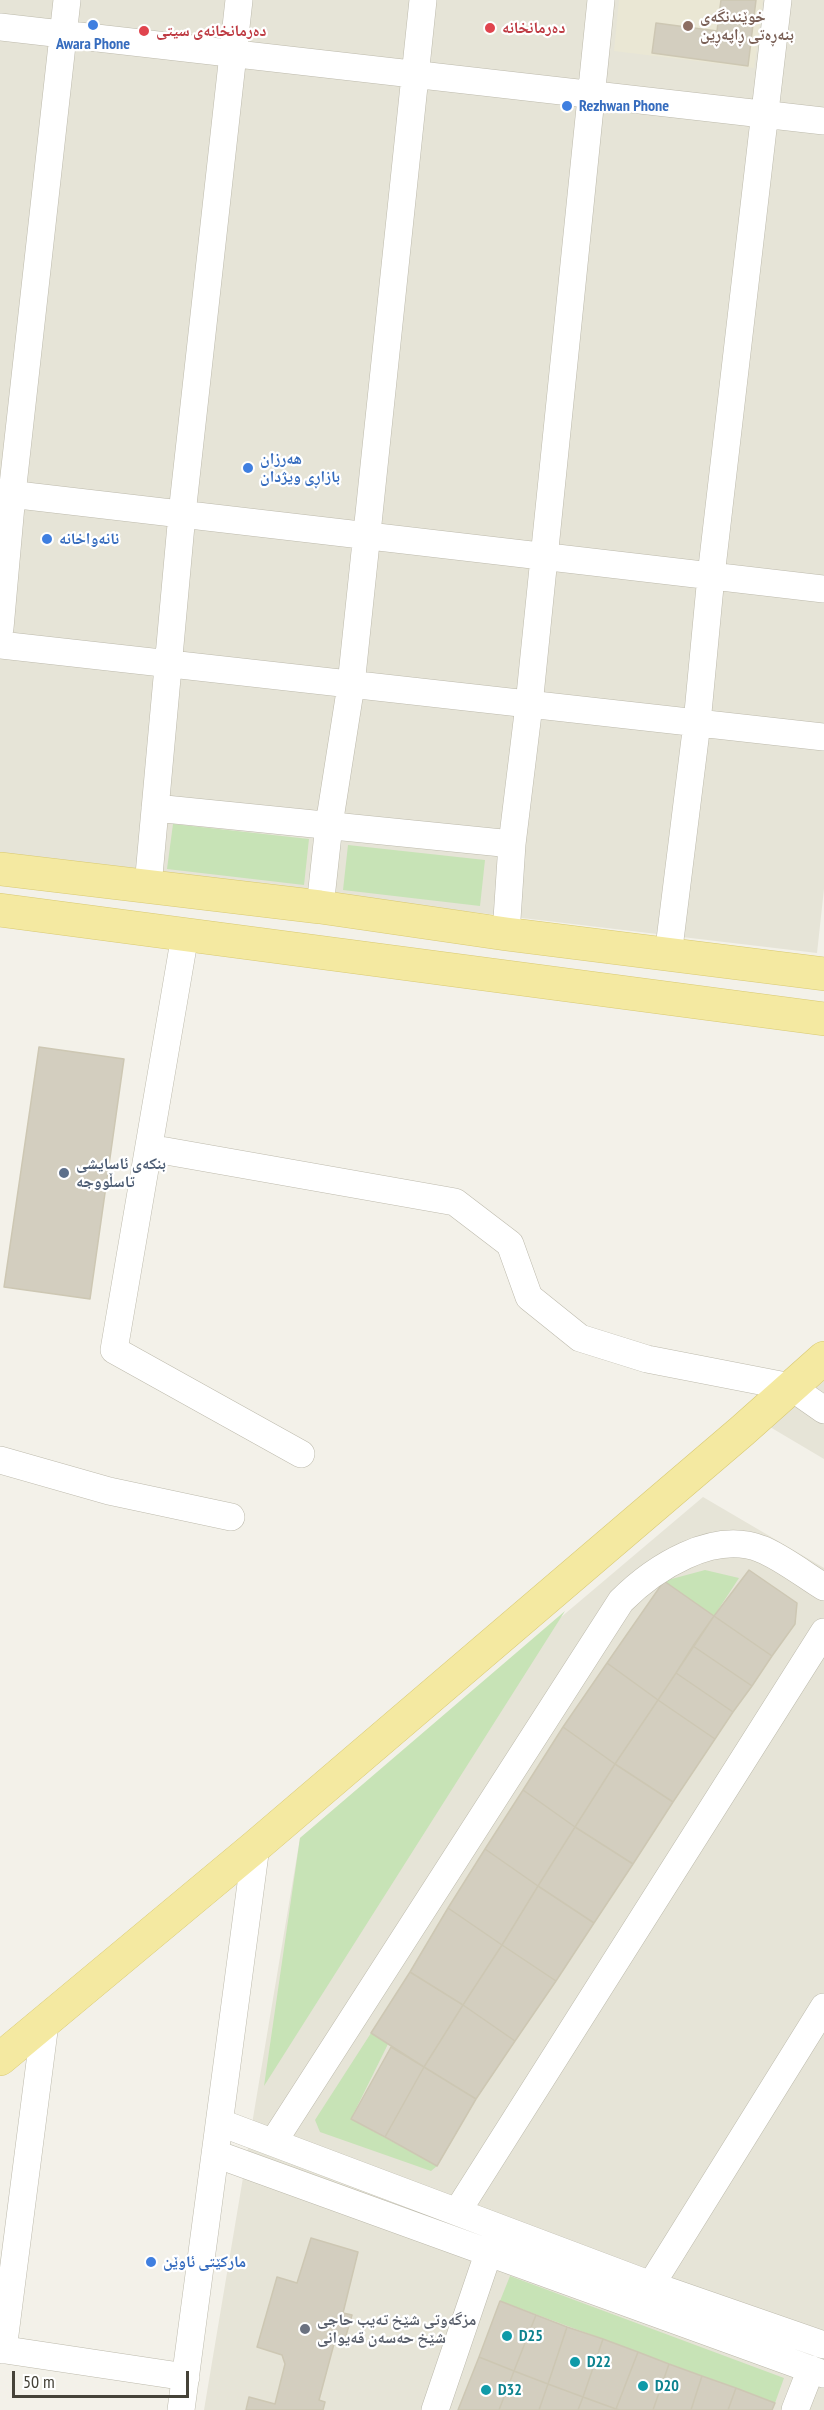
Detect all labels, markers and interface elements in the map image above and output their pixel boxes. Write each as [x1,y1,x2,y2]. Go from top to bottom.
place label: خوێندنگەی بنەڕەتی ڕاپەڕین [700,7,794,45]
marker: Awara Phone [86,18,100,32]
place label: دەرمانخانە [502,18,565,38]
marker: خوێندنگەی بنەڕەتی ڕاپەڕین [681,19,695,33]
place label: دەرمانخانەی سیتی [156,21,267,41]
marker: دەرمانخانە [483,21,497,35]
marker: دەرمانخانەی سیتی [137,24,151,38]
place label: Awara Phone [56,34,130,54]
place label: Rezhwan Phone [579,96,669,116]
marker: Rezhwan Phone [560,99,574,113]
place label: ھەرزان بازاڕی ویژدان [260,449,340,487]
marker: ھەرزان بازاڕی ویژدان [241,461,255,475]
place label: نانەواخانە [59,529,119,549]
marker: نانەواخانە [40,532,54,546]
place label: بنکەی ئاسایشی تاسڵووجە [76,1154,166,1192]
marker: بنکەی ئاسایشی تاسڵووجە [57,1166,71,1180]
place label: مارکێتی ئاوێن [163,2252,246,2272]
marker: مارکێتی ئاوێن [144,2255,158,2269]
place label: مزگەوتی شێخ تەیب حاجی شێخ حەسەن قەیوانی [317,2310,476,2348]
marker: مزگەوتی شێخ تەیب حاجی شێخ حەسەن قەیوانی [298,2322,312,2336]
place label: D25 [519,2326,543,2346]
marker: D25 [500,2329,514,2343]
place label: D22 [587,2352,611,2372]
marker: D22 [568,2355,582,2369]
scale bar [15,2359,192,2397]
text: 50 m [23,2370,55,2393]
place label: D20 [655,2376,679,2396]
marker: D20 [636,2379,650,2393]
place label: D32 [498,2380,522,2400]
marker: D32 [479,2383,493,2397]

